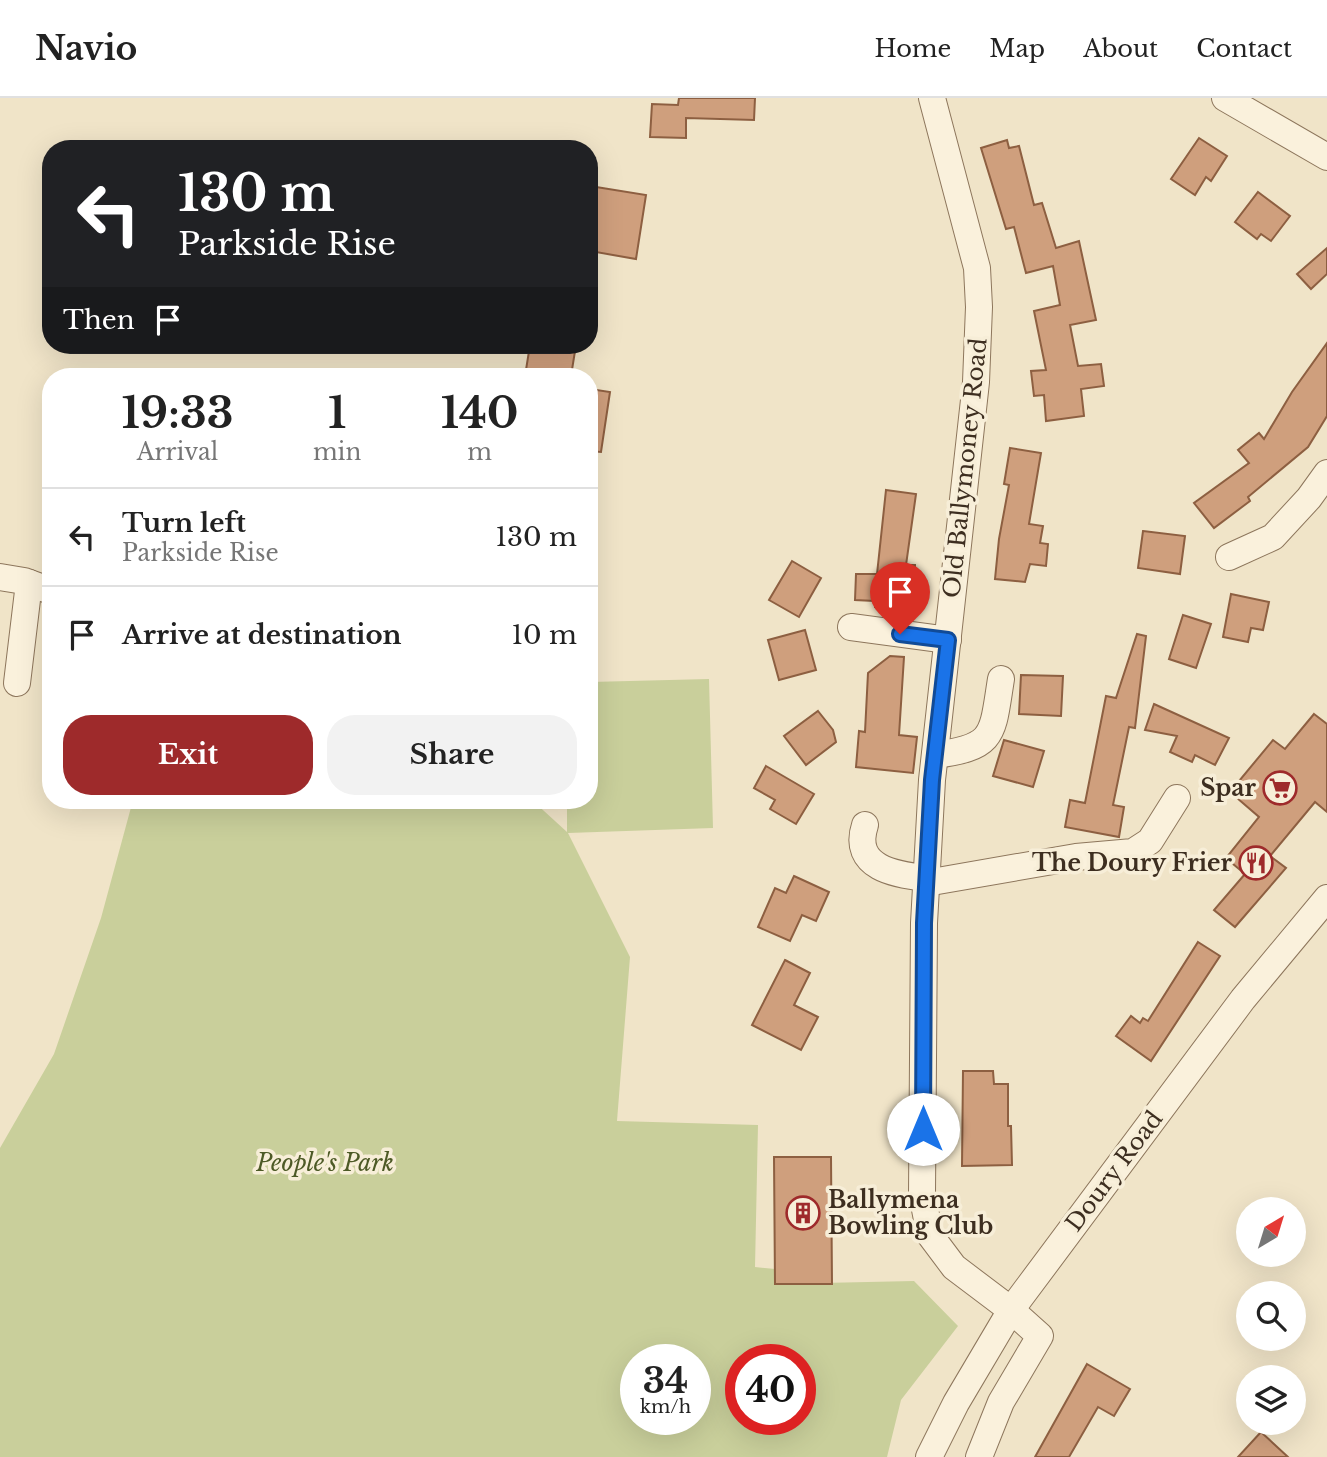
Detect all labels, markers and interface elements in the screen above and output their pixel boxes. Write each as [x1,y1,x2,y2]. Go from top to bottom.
text: Navio [35,28,137,69]
text: Home [875,34,951,63]
text: Map [989,34,1045,63]
text: About [1083,34,1158,63]
text: Contact [1196,34,1292,63]
text: 130 m [178,163,335,224]
icon: left [63,168,154,259]
text: Parkside Rise [178,224,396,264]
icon: arrive [149,301,187,339]
text: Then [63,304,135,336]
street label: Old Ballymoney Road [937,337,993,599]
text: 19:33 [121,387,233,439]
text: 1 [328,387,346,439]
text: 140 [441,387,519,439]
text: Arrival [137,438,218,466]
text: min [313,438,361,466]
text: m [467,438,492,466]
text: Turn left [122,507,246,539]
icon: left [63,518,101,556]
text: 130 m [495,521,577,553]
text: Parkside Rise [122,539,279,567]
pin [870,562,930,634]
icon: arrive [881,573,919,611]
icon: arrive [63,616,101,654]
text: Arrive at destination [122,619,402,651]
text: 10 m [511,619,577,651]
button: Exit [63,715,313,795]
button: Share [327,715,577,795]
supermarket icon: Spar [1261,769,1299,807]
place label: Spar [1200,774,1257,802]
restaurant icon: The Doury Frier [1237,844,1275,882]
place label: The Doury Frier [1032,849,1233,877]
position arrow [886,1092,960,1166]
street label: Doury Road [1060,1105,1168,1237]
park label: People's Park [255,1149,394,1177]
place label: Ballymena Bowling Club [828,1186,993,1240]
building icon: Ballymena Bowling Club [784,1194,822,1232]
north arrow [1236,1197,1306,1267]
map controls [1236,1197,1306,1435]
button: search [1236,1281,1306,1351]
speed limit sign: 40 [725,1344,816,1435]
text: 34 [643,1359,688,1402]
button: layers [1236,1365,1306,1435]
text: km/h [640,1396,691,1418]

